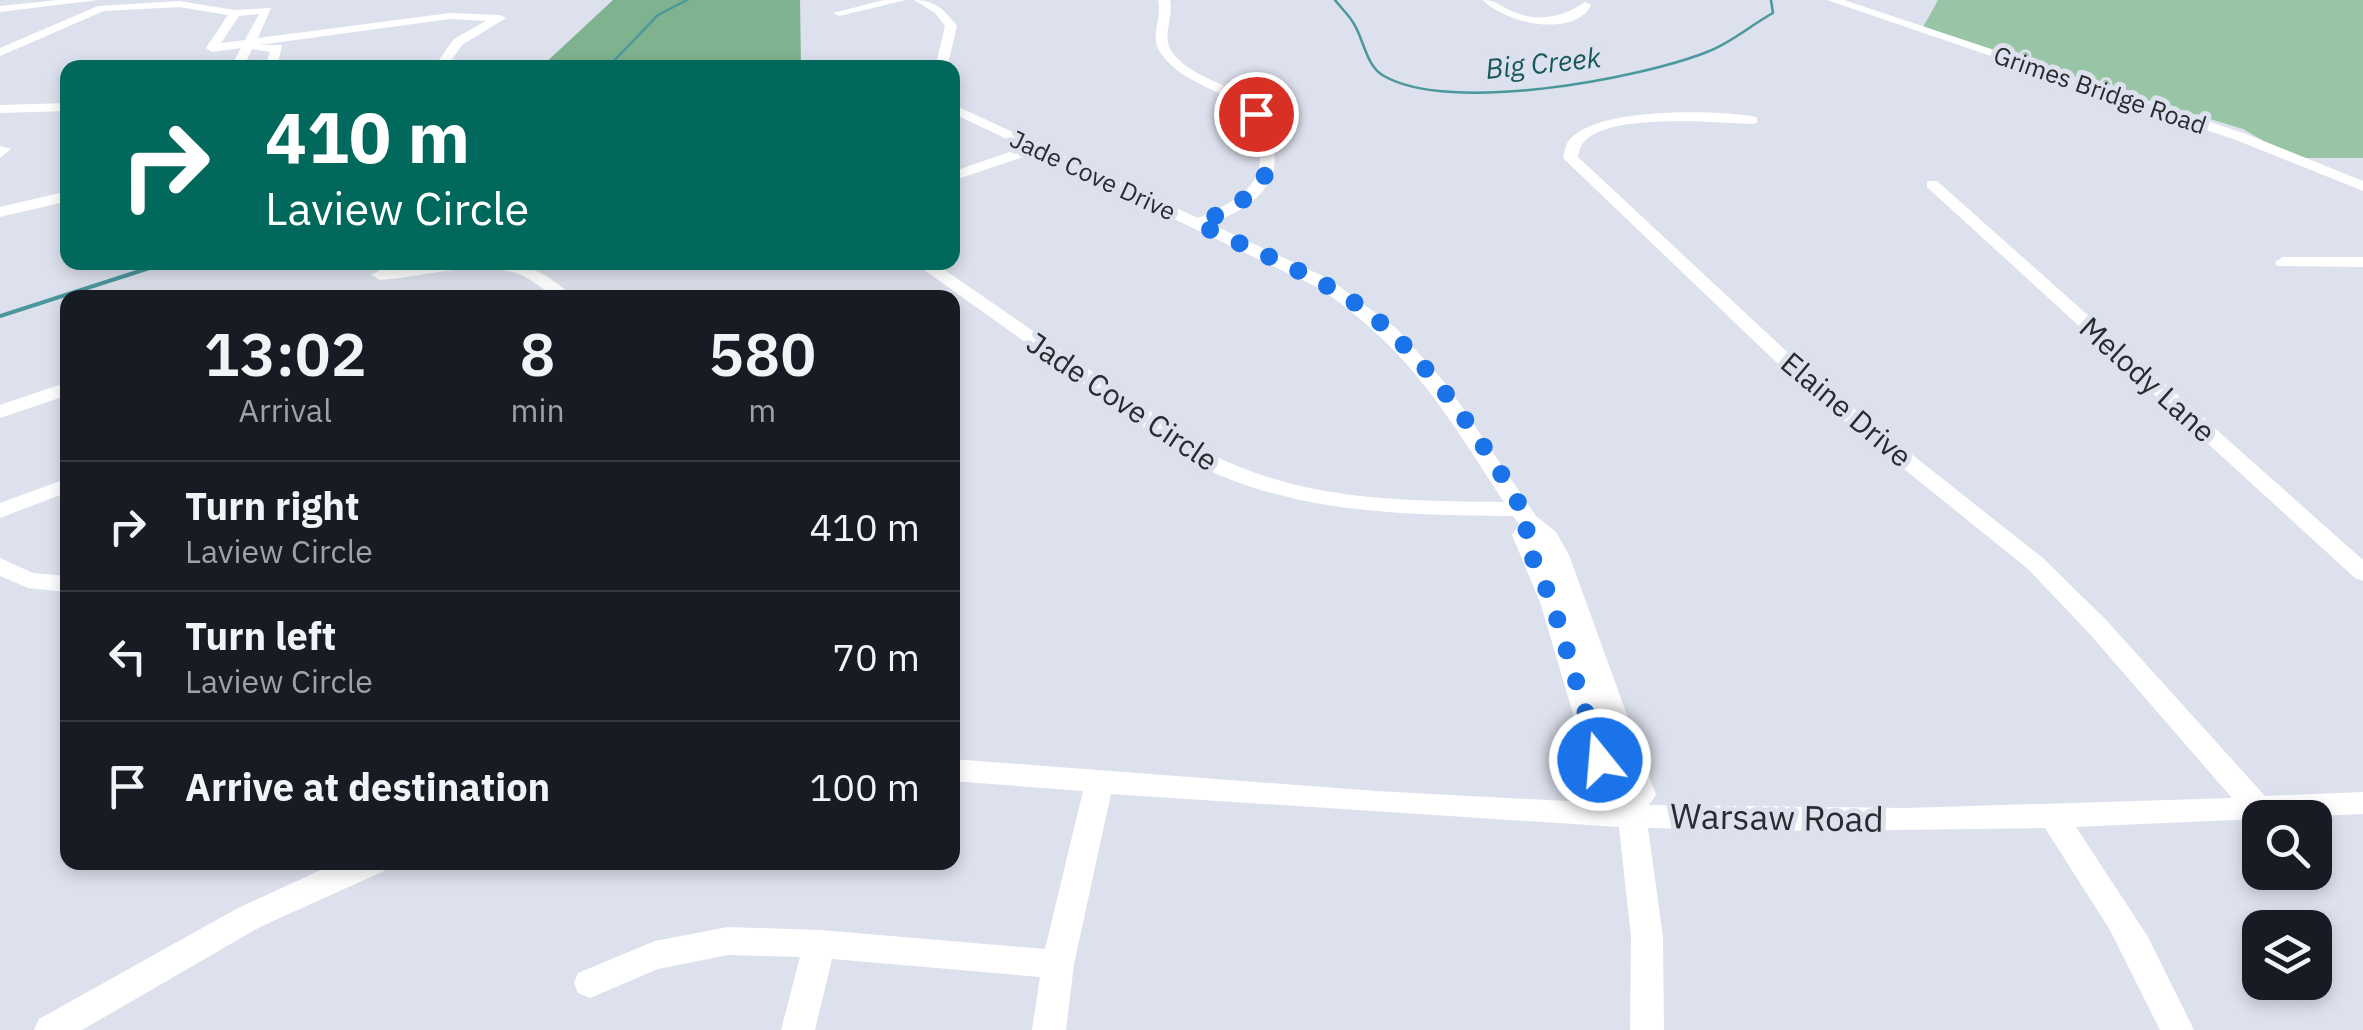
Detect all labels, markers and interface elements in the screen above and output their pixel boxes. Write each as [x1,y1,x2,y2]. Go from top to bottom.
water label: Big Creek [1483,38,1603,87]
street label: Grimes Bridge Road [1989,38,2211,141]
pin [1214,72,1299,157]
icon: arrive [1229,87,1284,142]
text: 410 m [265,91,470,182]
icon: right [100,100,230,230]
street label: Jade Cove Drive [1005,122,1181,227]
text: Laview Circle [265,179,529,237]
street label: Melody Lane [2072,308,2224,450]
text: 13:02 [204,314,367,393]
text: 8 [520,314,556,393]
text: 580 [708,314,816,393]
street label: Jade Cove Circle [1020,322,1226,479]
street label: Elaine Drive [1773,343,1921,475]
text: Arrival [239,389,332,431]
text: min [510,389,565,431]
text: m [748,389,776,431]
text: Turn right [185,481,360,530]
icon: right [100,499,155,554]
text: 410 m [809,502,920,551]
text: Laview Circle [185,530,373,572]
text: Turn left [185,611,336,660]
icon: left [100,629,155,684]
text: 70 m [832,632,920,681]
text: Laview Circle [185,660,373,702]
position arrow [1548,708,1652,812]
icon: arrive [100,759,155,814]
text: Arrive at destination [185,762,550,811]
text: 100 m [809,762,920,811]
street label: Warsaw Road [1670,792,1884,842]
map controls [2242,800,2332,1000]
button: search [2242,800,2332,890]
button: layers [2242,910,2332,1000]

